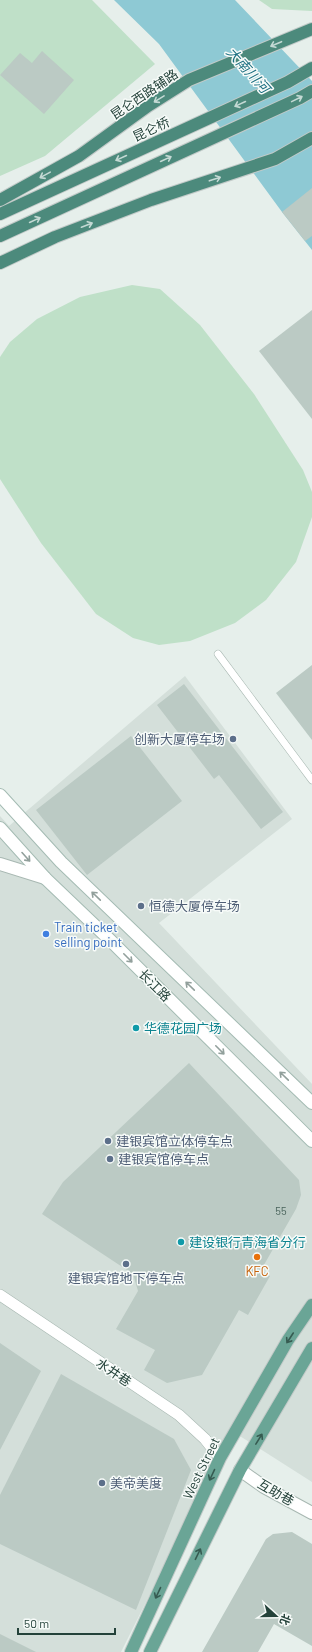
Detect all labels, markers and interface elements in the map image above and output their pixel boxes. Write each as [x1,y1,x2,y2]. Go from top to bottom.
one-way arrow [270,41,282,48]
water label: 大南川河 [223,43,275,98]
street label: 昆仑西路辅路 [107,66,181,122]
one-way arrow [291,95,303,102]
one-way arrow [153,96,165,104]
one-way arrow [234,101,246,108]
street label: 昆仑桥 [130,114,172,144]
one-way arrow [116,155,128,162]
one-way arrow [160,155,172,163]
one-way arrow [39,172,51,180]
one-way arrow [208,175,221,182]
one-way arrow [29,215,41,223]
one-way arrow [81,220,93,228]
place label: 创新大厦停车场 [134,731,225,747]
marker: 创新大厦停车场 [228,734,238,744]
one-way arrow [21,852,31,862]
one-way arrow [91,891,101,901]
place label: 恒德大厦停车场 [149,898,240,914]
marker: 恒德大厦停车场 [136,901,146,911]
place label: Train ticket selling point [54,919,122,950]
marker: Train ticket selling point [41,929,51,939]
one-way arrow [123,953,133,963]
street label: 长江路 [136,966,174,1004]
one-way arrow [185,981,195,991]
place label: 华德花园广场 [144,1020,222,1036]
marker: 华德花园广场 [131,1023,141,1033]
one-way arrow [215,1045,225,1055]
one-way arrow [279,1071,289,1081]
place label: 建银宾馆立体停车点 [116,1133,233,1149]
marker: 建银宾馆立体停车点 [103,1136,113,1146]
place label: 建银宾馆停车点 [118,1151,209,1167]
marker: 建银宾馆停车点 [105,1154,115,1164]
house number: 55 [275,1204,287,1217]
place label: 建设银行青海省分行 [189,1234,306,1250]
marker: 建设银行青海省分行 [176,1237,186,1247]
marker: KFC [252,1252,262,1262]
marker: 建银宾馆地下停车点 [121,1259,131,1269]
place label: KFC [245,1263,269,1279]
place label: 建银宾馆地下停车点 [67,1270,185,1286]
one-way arrow [286,1332,294,1343]
street label: 水井巷 [93,1354,135,1390]
one-way arrow [255,1434,263,1445]
street label: West Street [179,1435,223,1501]
one-way arrow [208,1469,215,1481]
place label: 美帝美度 [110,1475,162,1491]
street label: 互助巷 [255,1475,297,1509]
marker: 美帝美度 [97,1478,107,1488]
one-way arrow [195,1548,203,1560]
one-way arrow [154,1587,161,1599]
north arrow [256,1596,296,1636]
scale bar [18,1610,115,1636]
text: 北 [278,1612,294,1627]
text: 50 m [24,1616,49,1630]

